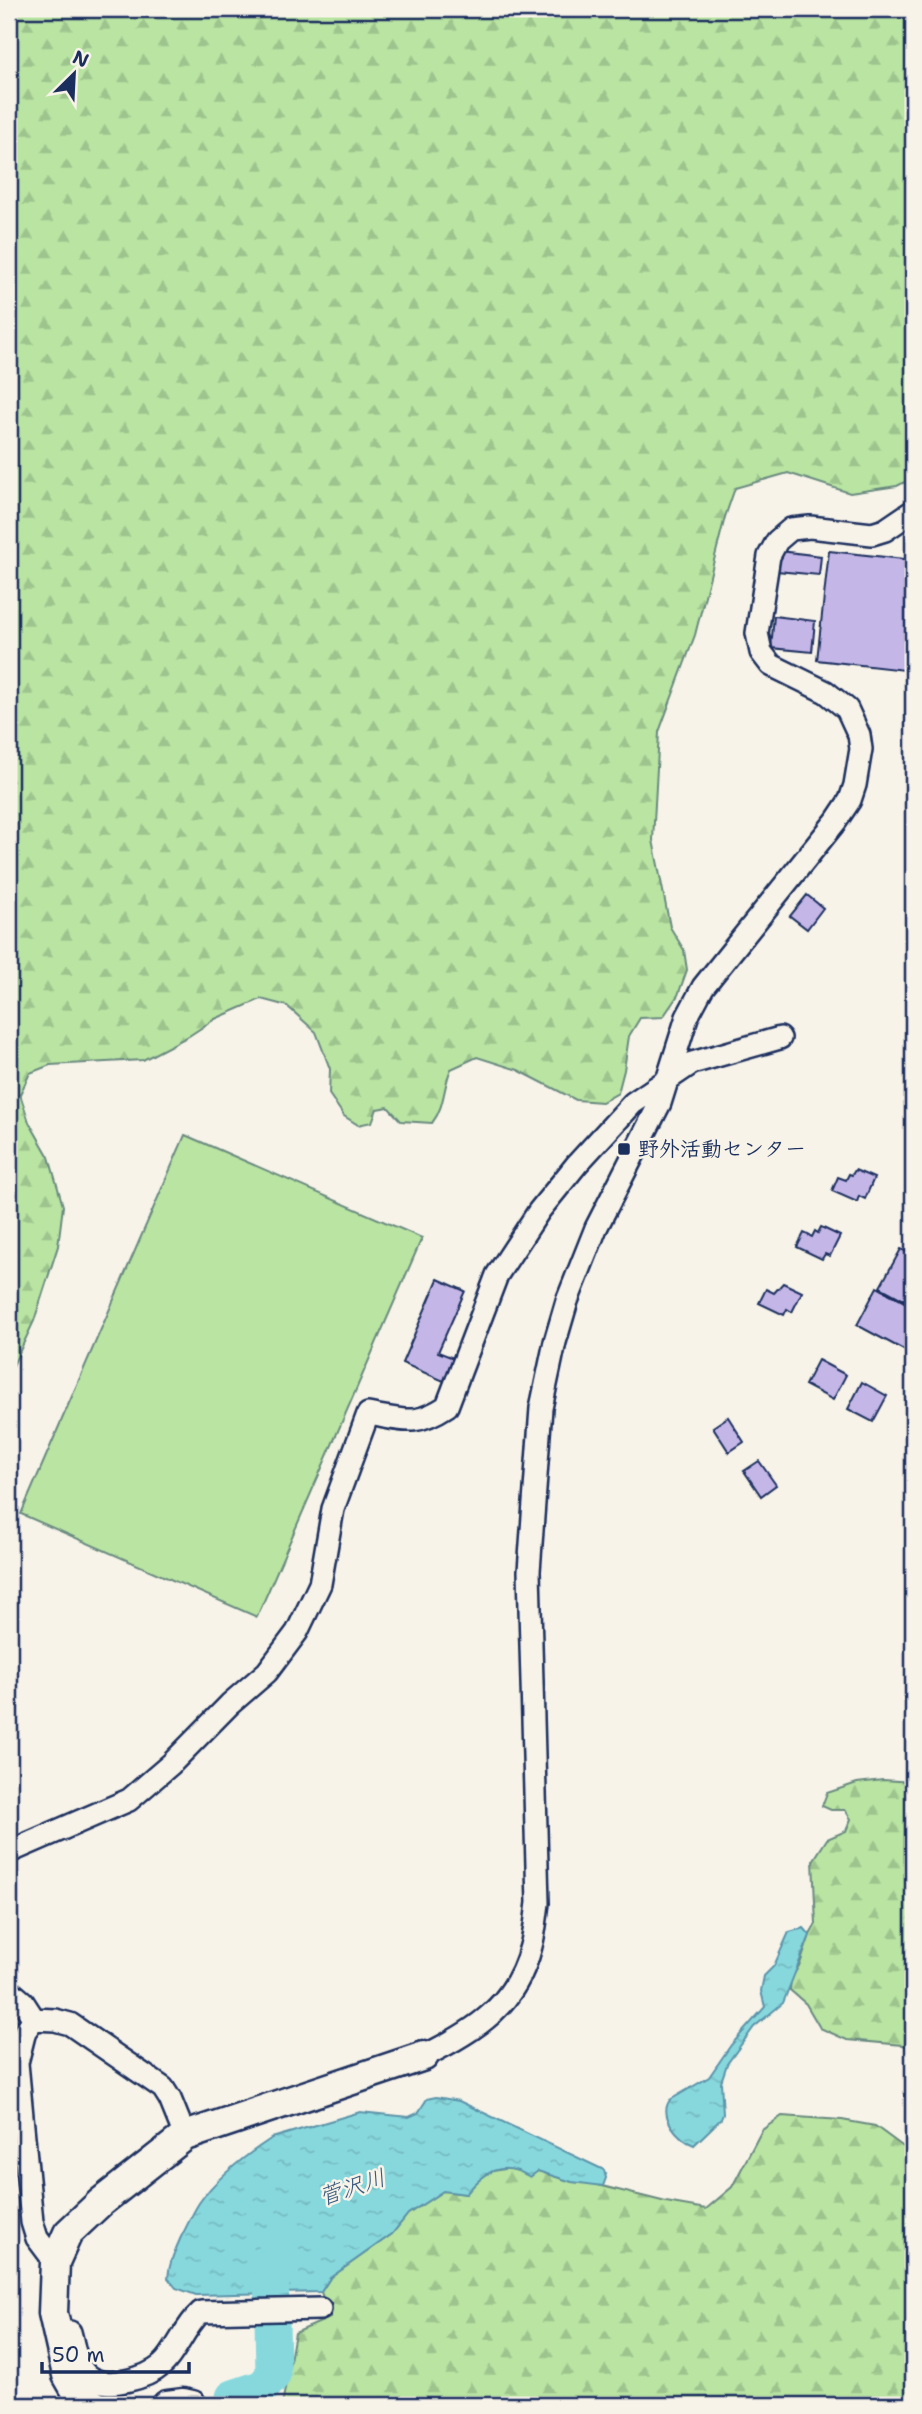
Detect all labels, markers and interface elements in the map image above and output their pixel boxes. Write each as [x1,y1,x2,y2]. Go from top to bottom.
north arrow [38,38,108,108]
text: N [69,44,93,73]
place label: 野外活動センター [638,1135,806,1163]
marker: 野外活動センター [616,1141,632,1157]
water label: 菅沢川 [315,2162,389,2212]
scale bar [42,2330,189,2374]
text: 50 m [52,2341,105,2369]

